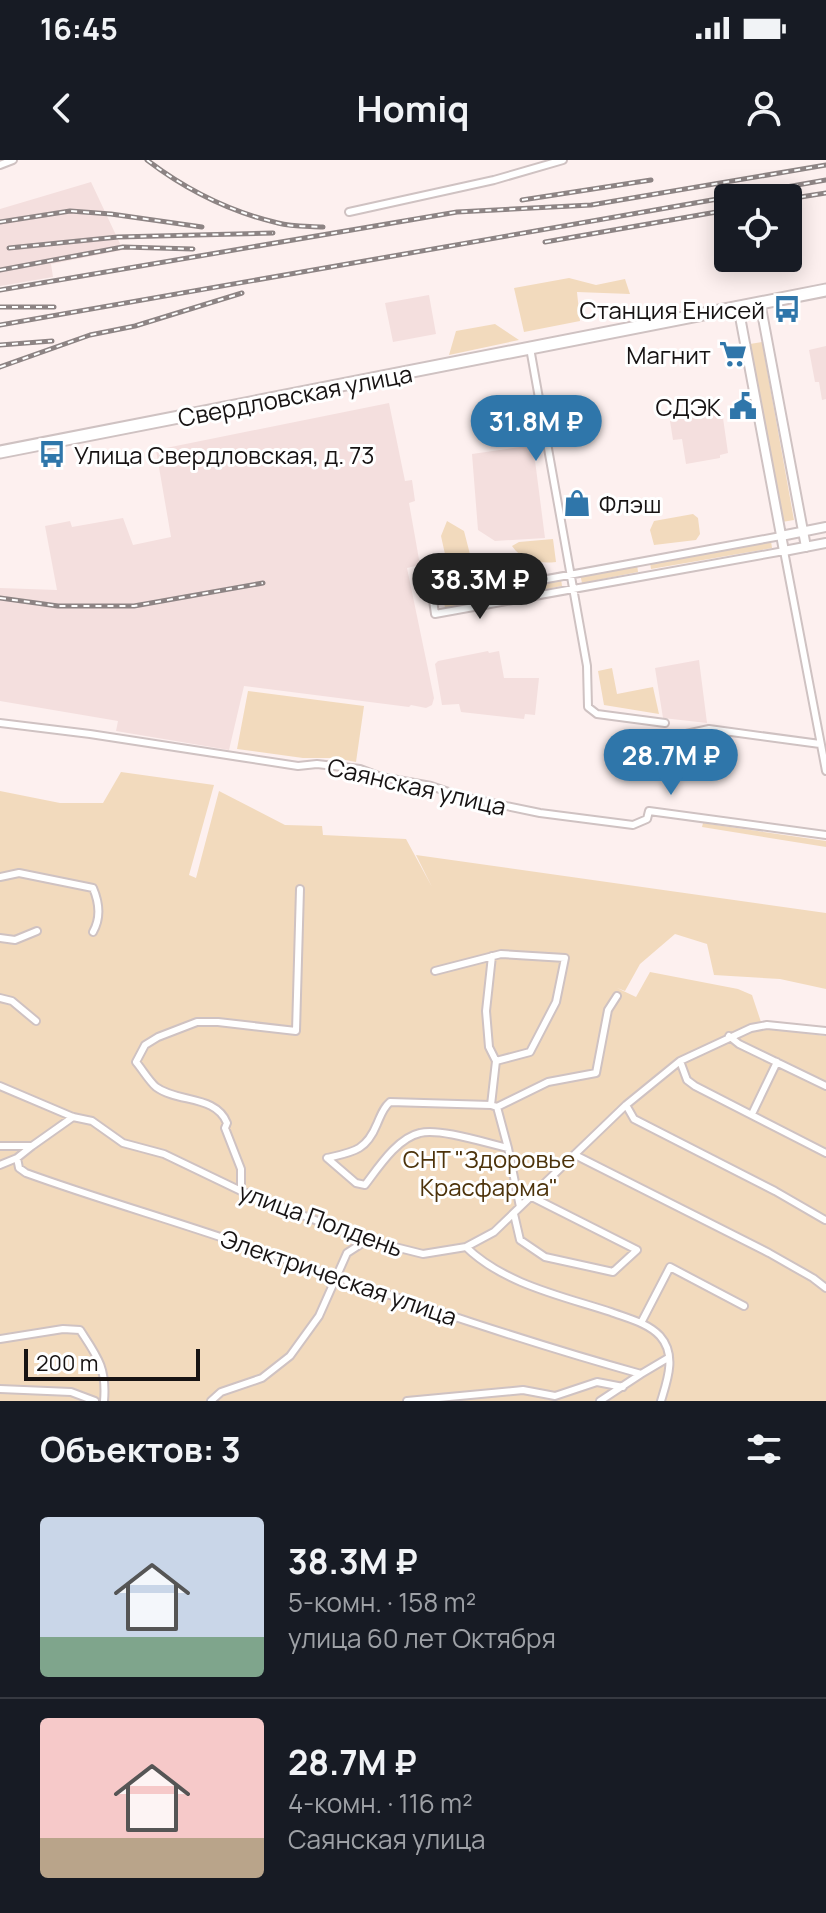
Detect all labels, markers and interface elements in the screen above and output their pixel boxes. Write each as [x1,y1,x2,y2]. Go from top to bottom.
text: 16:45 [40,8,118,49]
text: Homiq [357,84,469,133]
icon: back [40,86,84,130]
icon: person [742,86,786,130]
map controls [714,184,802,272]
button: locate [714,184,802,272]
place label: Станция Енисей [580,293,765,326]
bus stop icon: Станция Енисей [772,294,802,324]
place label: Магнит [626,338,711,371]
supermarket icon: Магнит [718,339,748,369]
street label: Свердловская улица [175,356,415,434]
place label: СДЭК [655,390,722,423]
public building icon: СДЭК [728,391,758,421]
pin: 31.8M ₽ [462,395,610,463]
text: 31.8M ₽ [489,403,583,439]
place label: Улица Свердловская, д. 73 [74,438,374,471]
bus stop icon: Улица Свердловская, д. 73 [37,439,67,469]
place label: Флэш [599,487,661,520]
shop icon: Флэш [562,488,592,518]
pin: 38.3M ₽ [406,553,554,621]
text: 38.3M ₽ [430,561,530,597]
pin: 28.7M ₽ [597,729,745,797]
text: 28.7M ₽ [622,737,720,773]
street label: Саянская улица [324,749,510,823]
park label: СНТ "Здоровье Красфарма" [403,1142,575,1203]
street label: улица Полдень [234,1174,408,1264]
street label: Электрическая улица [216,1221,462,1333]
scale bar [24,1345,200,1381]
text: 200 m [36,1348,98,1378]
text: Объектов: 3 [40,1426,241,1472]
icon: filters [742,1427,786,1471]
text: 38.3M ₽ [288,1538,418,1584]
icon: home [104,1549,200,1645]
text: 5-комн. · 158 m² [288,1584,476,1620]
text: улица 60 лет Октября [288,1620,556,1656]
text: 28.7M ₽ [288,1739,417,1785]
icon: home [104,1750,200,1846]
text: 4-комн. · 116 m² [288,1785,473,1821]
text: Саянская улица [288,1821,486,1857]

